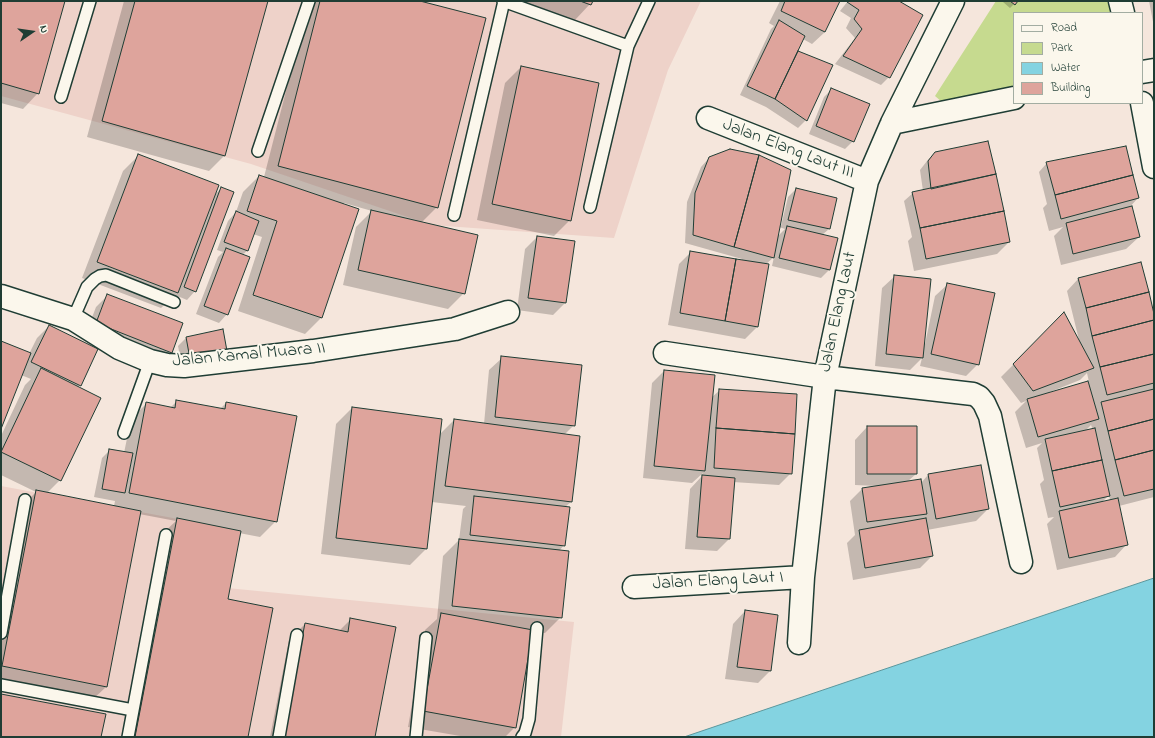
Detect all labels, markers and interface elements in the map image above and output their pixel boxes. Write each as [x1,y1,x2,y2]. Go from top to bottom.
north arrow [12,12,52,52]
legend [1013,12,1143,104]
text: Road [1051,19,1077,37]
text: N [35,24,52,35]
text: Park [1051,39,1073,57]
text: Water [1051,59,1080,77]
text: Building [1051,79,1090,97]
street label: Jalan Elang Laut III [719,115,857,185]
street label: Jalan Elang Laut [816,250,862,374]
street label: Jalan Kamal Muara II [172,339,326,373]
street label: Jalan Elang Laut I [652,568,784,596]

